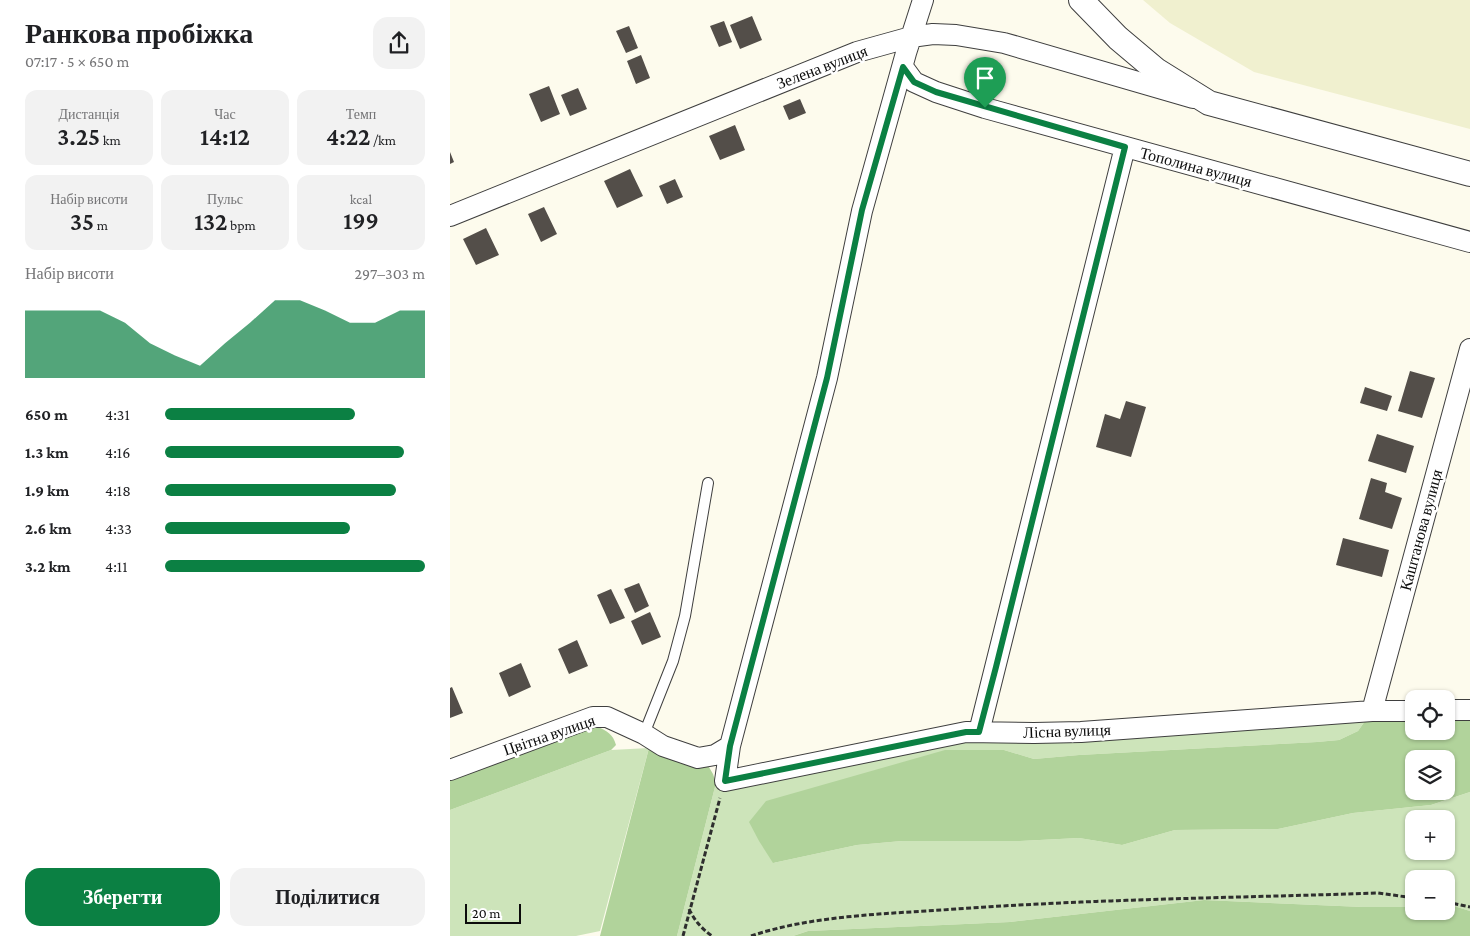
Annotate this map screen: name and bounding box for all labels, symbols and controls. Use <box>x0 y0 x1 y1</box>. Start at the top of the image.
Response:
button: share <box>373 17 425 69</box>
text: Ранкова пробіжка <box>25 18 253 49</box>
street label: Зелена вулиця <box>774 42 871 93</box>
text: 07:17 · 5 × 650 m <box>25 53 129 70</box>
pin <box>964 57 1006 108</box>
icon: arrive <box>971 64 999 92</box>
text: Дистанція <box>58 106 120 122</box>
text: Час <box>214 106 236 122</box>
text: Темп <box>346 106 376 122</box>
text: 3.25 <box>57 123 100 150</box>
text: 14:12 <box>200 123 250 150</box>
text: 4:22 <box>326 123 370 150</box>
text: km <box>100 132 121 148</box>
text: /km <box>370 132 396 148</box>
street label: Тополина вулиця <box>1138 144 1254 191</box>
text: Набір висоти <box>50 191 128 207</box>
text: Пульс <box>207 191 243 207</box>
text: kcal <box>350 191 372 207</box>
text: 199 <box>343 207 379 234</box>
text: 35 <box>70 208 94 235</box>
text: 132 <box>194 208 227 235</box>
text: m <box>94 217 108 233</box>
text: bpm <box>227 217 256 233</box>
text: Набір висоти <box>25 265 114 282</box>
text: 297–303 m <box>354 265 425 282</box>
text: 650 m <box>25 406 68 423</box>
text: 4:31 <box>105 406 130 423</box>
text: 1.3 km <box>25 444 69 461</box>
text: 4:16 <box>105 444 130 461</box>
street label: Каштанова вулиця <box>1397 467 1447 593</box>
text: 1.9 km <box>25 482 69 499</box>
text: 4:18 <box>105 482 131 499</box>
text: 2.6 km <box>25 520 72 537</box>
text: 4:33 <box>105 520 132 537</box>
text: 3.2 km <box>25 558 71 575</box>
text: 4:11 <box>105 558 127 575</box>
map controls <box>1405 690 1455 920</box>
button: locate <box>1405 690 1455 740</box>
street label: Цвітна вулиця <box>501 711 598 760</box>
street label: Лісна вулиця <box>1023 721 1112 742</box>
button: layers <box>1405 750 1455 800</box>
button: + <box>1405 810 1455 860</box>
button: Зберегти <box>25 868 220 926</box>
button: Поділитися <box>230 868 425 926</box>
button: − <box>1405 870 1455 920</box>
scale bar <box>465 901 521 924</box>
text: 20 m <box>472 905 500 921</box>

